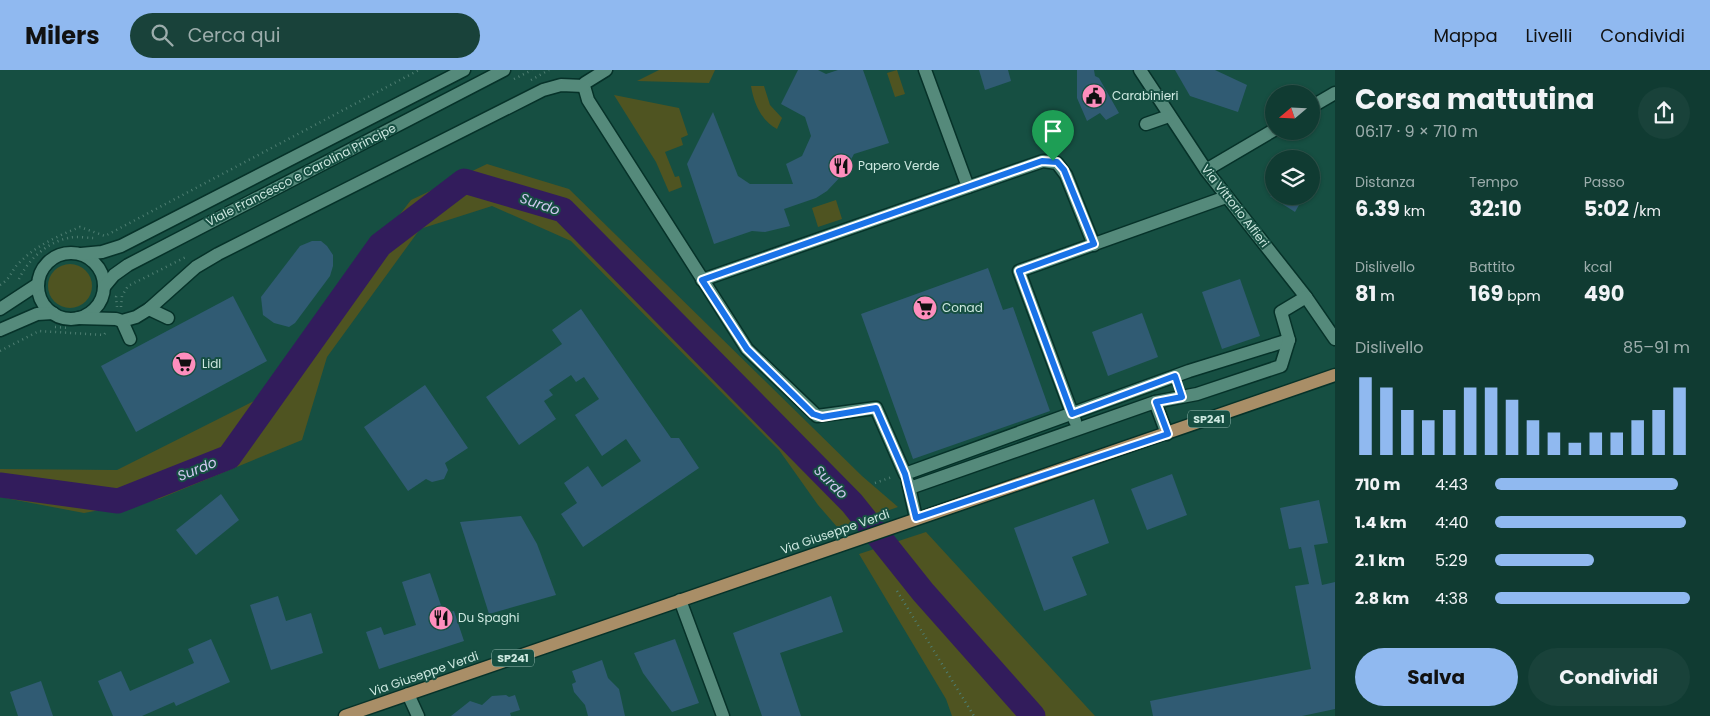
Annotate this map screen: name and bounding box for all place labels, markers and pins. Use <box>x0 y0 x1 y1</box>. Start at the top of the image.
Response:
public building icon: Carabinieri <box>1081 83 1107 109</box>
place label: Carabinieri <box>1112 87 1179 104</box>
pin <box>1032 110 1074 161</box>
restaurant icon: Papero Verde <box>828 153 854 179</box>
place label: Papero Verde <box>858 157 940 174</box>
supermarket icon: Conad <box>912 295 938 321</box>
place label: Conad <box>942 299 983 316</box>
supermarket icon: Lidl <box>171 351 197 377</box>
place label: Lidl <box>202 355 221 372</box>
restaurant icon: Du Spaghi <box>428 605 454 631</box>
place label: Du Spaghi <box>458 609 519 626</box>

